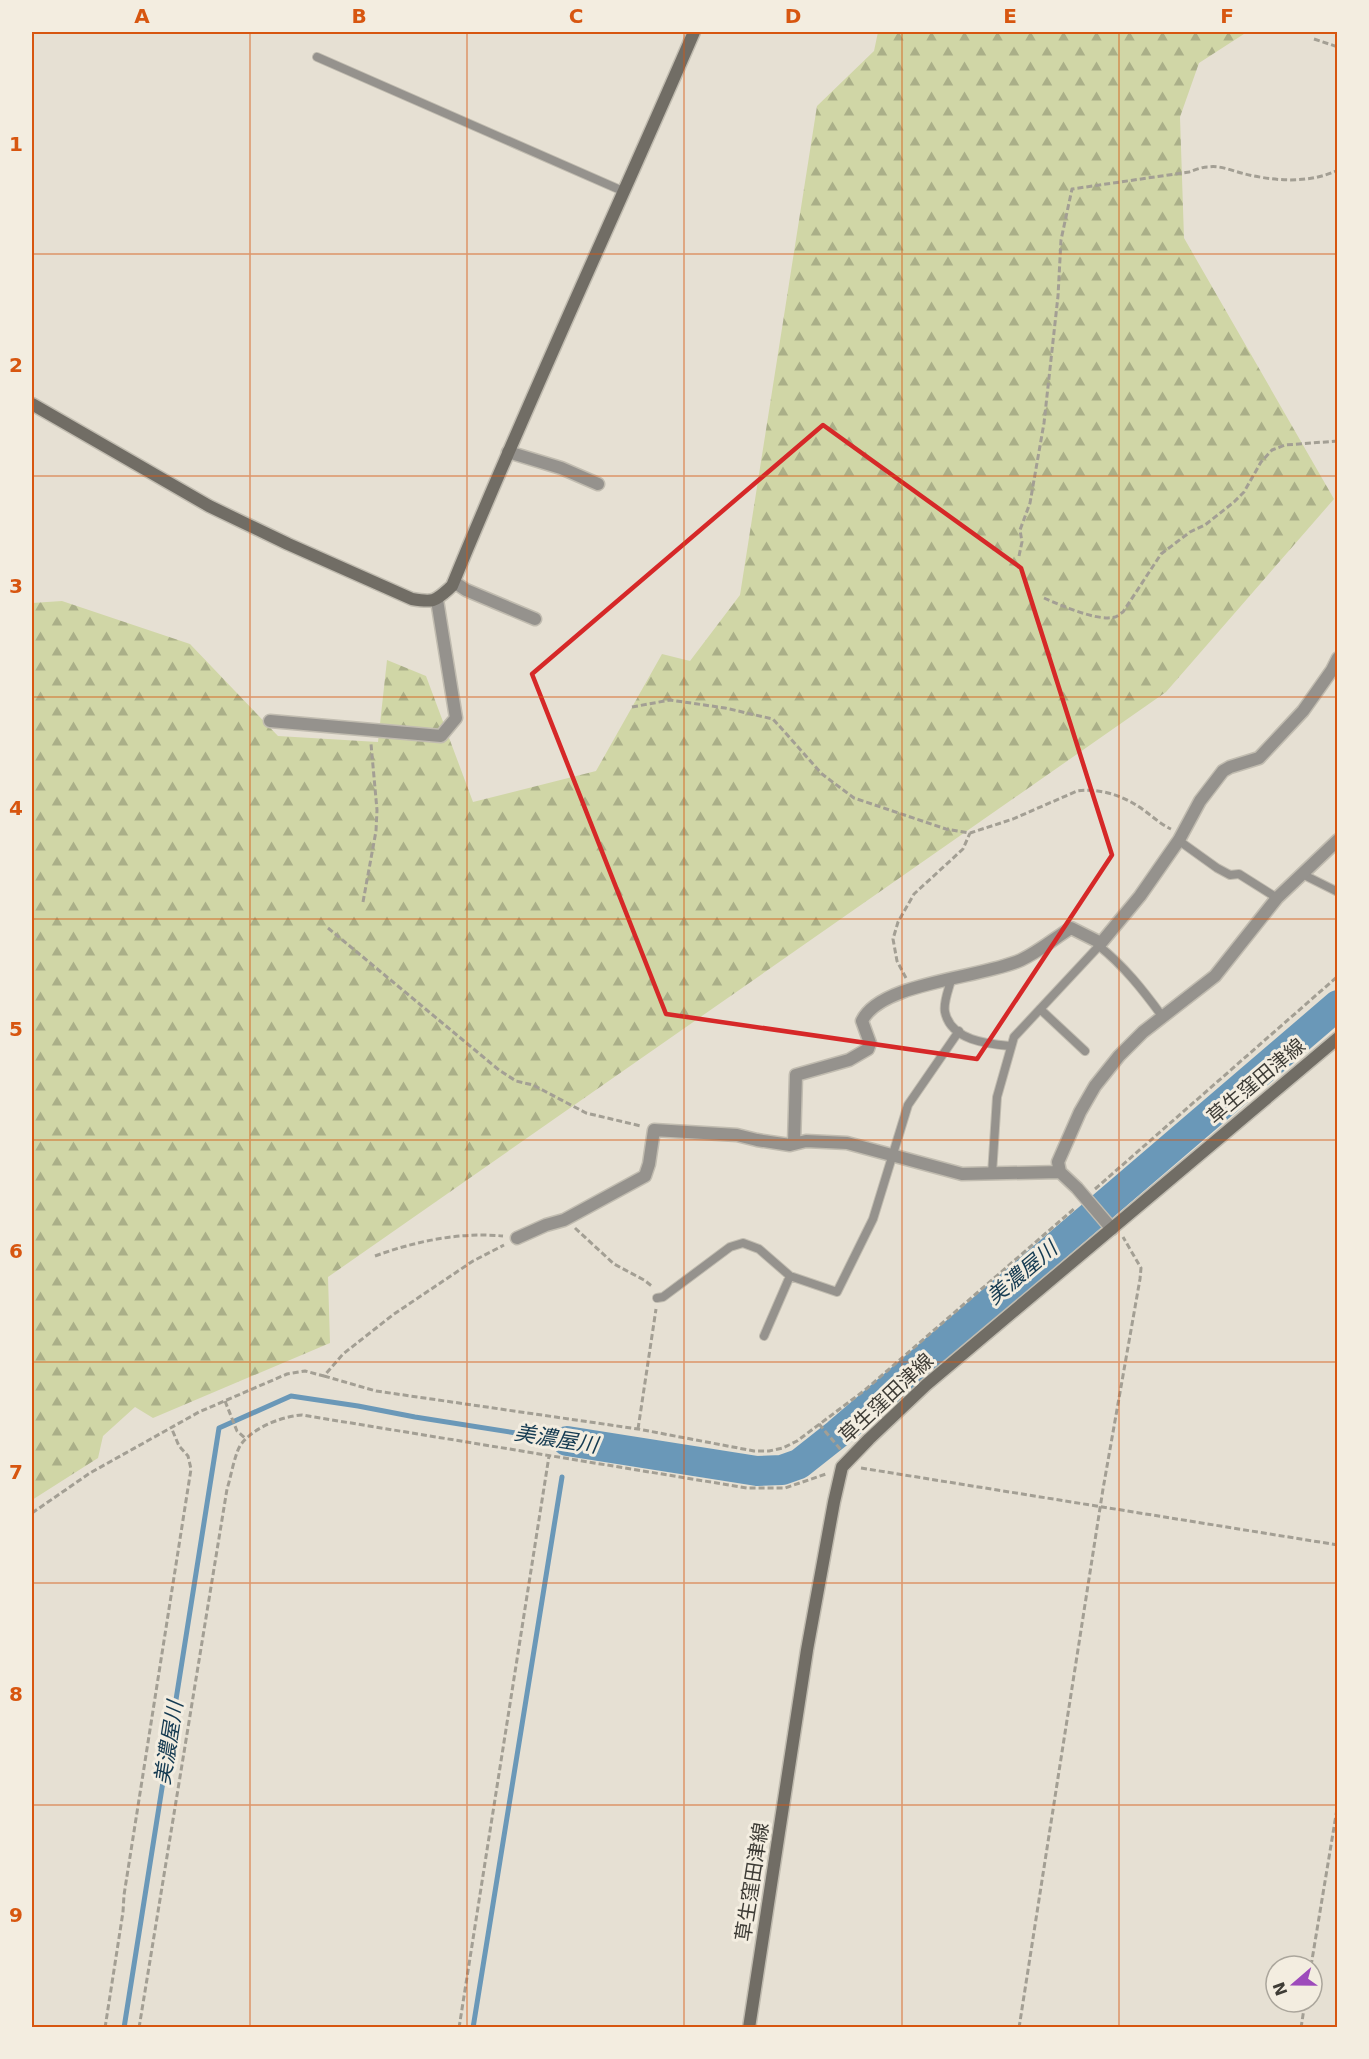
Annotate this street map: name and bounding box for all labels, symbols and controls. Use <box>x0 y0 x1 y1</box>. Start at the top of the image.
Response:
text: A <box>134 4 150 28</box>
text: B <box>351 4 367 28</box>
text: C <box>569 4 583 28</box>
text: D <box>785 4 801 28</box>
text: E <box>1003 4 1017 28</box>
text: F <box>1220 4 1234 28</box>
text: 1 <box>9 132 23 156</box>
text: 2 <box>9 353 23 377</box>
text: 3 <box>9 574 23 598</box>
text: 4 <box>9 796 23 820</box>
text: 5 <box>9 1017 23 1041</box>
street label: 草生窪田津線 <box>1202 1033 1310 1129</box>
water label: 美濃屋川 <box>982 1236 1063 1309</box>
text: 6 <box>9 1239 23 1263</box>
street label: 草生窪田津線 <box>834 1348 938 1448</box>
water label: 美濃屋川 <box>513 1421 601 1458</box>
text: 7 <box>9 1460 23 1484</box>
text: 8 <box>9 1682 23 1706</box>
water label: 美濃屋川 <box>151 1698 188 1786</box>
street label: 草生窪田津線 <box>731 1821 773 1943</box>
text: 9 <box>9 1903 23 1927</box>
north arrow <box>1264 1954 1324 2014</box>
text: N <box>1269 1979 1292 1999</box>

